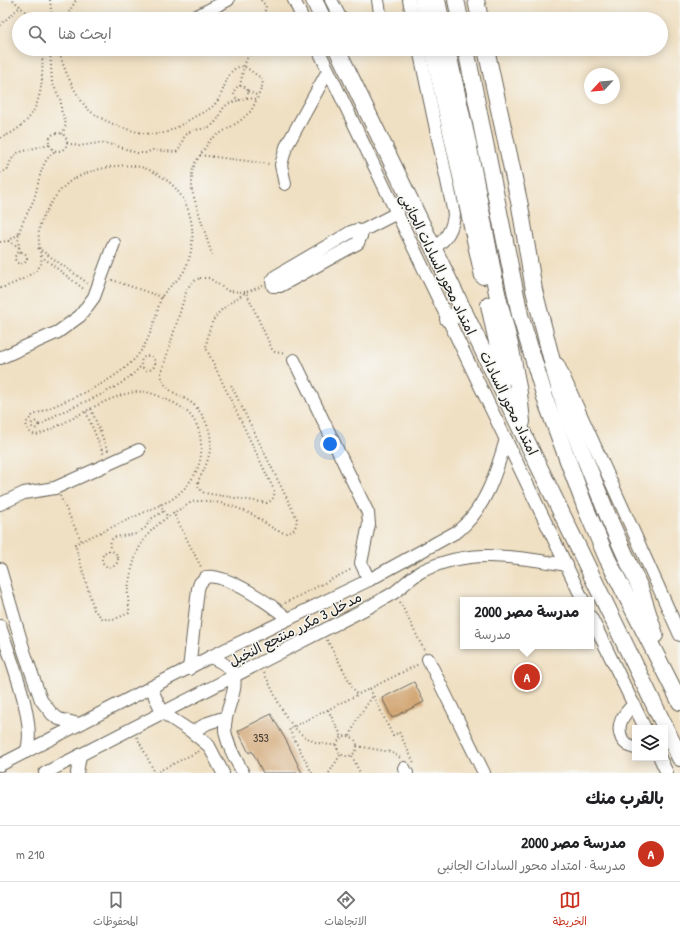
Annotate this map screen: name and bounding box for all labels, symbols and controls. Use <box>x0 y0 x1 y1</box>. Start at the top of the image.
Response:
search box <box>12 12 668 56</box>
icon: search <box>26 23 48 45</box>
text: ابحث هنا <box>58 23 112 44</box>
north arrow <box>584 68 620 104</box>
street label: امتداد محور السادات الجانبى <box>395 190 481 338</box>
street label: امتداد محور السادات <box>476 347 543 458</box>
your location <box>320 434 340 454</box>
street label: مدخل 3 مكرر منتجع النخيل <box>225 587 365 672</box>
popup <box>460 597 594 649</box>
text: مدرسة مصر 2000 <box>475 601 579 622</box>
text: مدرسة <box>475 625 511 643</box>
pin: A <box>514 662 540 692</box>
map controls <box>632 725 668 761</box>
button: layers <box>632 725 668 761</box>
house number: 353 <box>253 729 269 746</box>
text: بالقرب منك <box>586 786 664 809</box>
text: مدرسة مصر 2000 <box>521 832 626 853</box>
text: 210 m <box>16 845 44 863</box>
text: A <box>648 845 654 863</box>
text: مدرسة · امتداد محور السادات الجانبى <box>437 856 626 874</box>
tab: المحفوظات <box>93 889 138 931</box>
tab: الاتجاهات <box>324 889 367 931</box>
tab: الخريطة <box>553 889 587 931</box>

